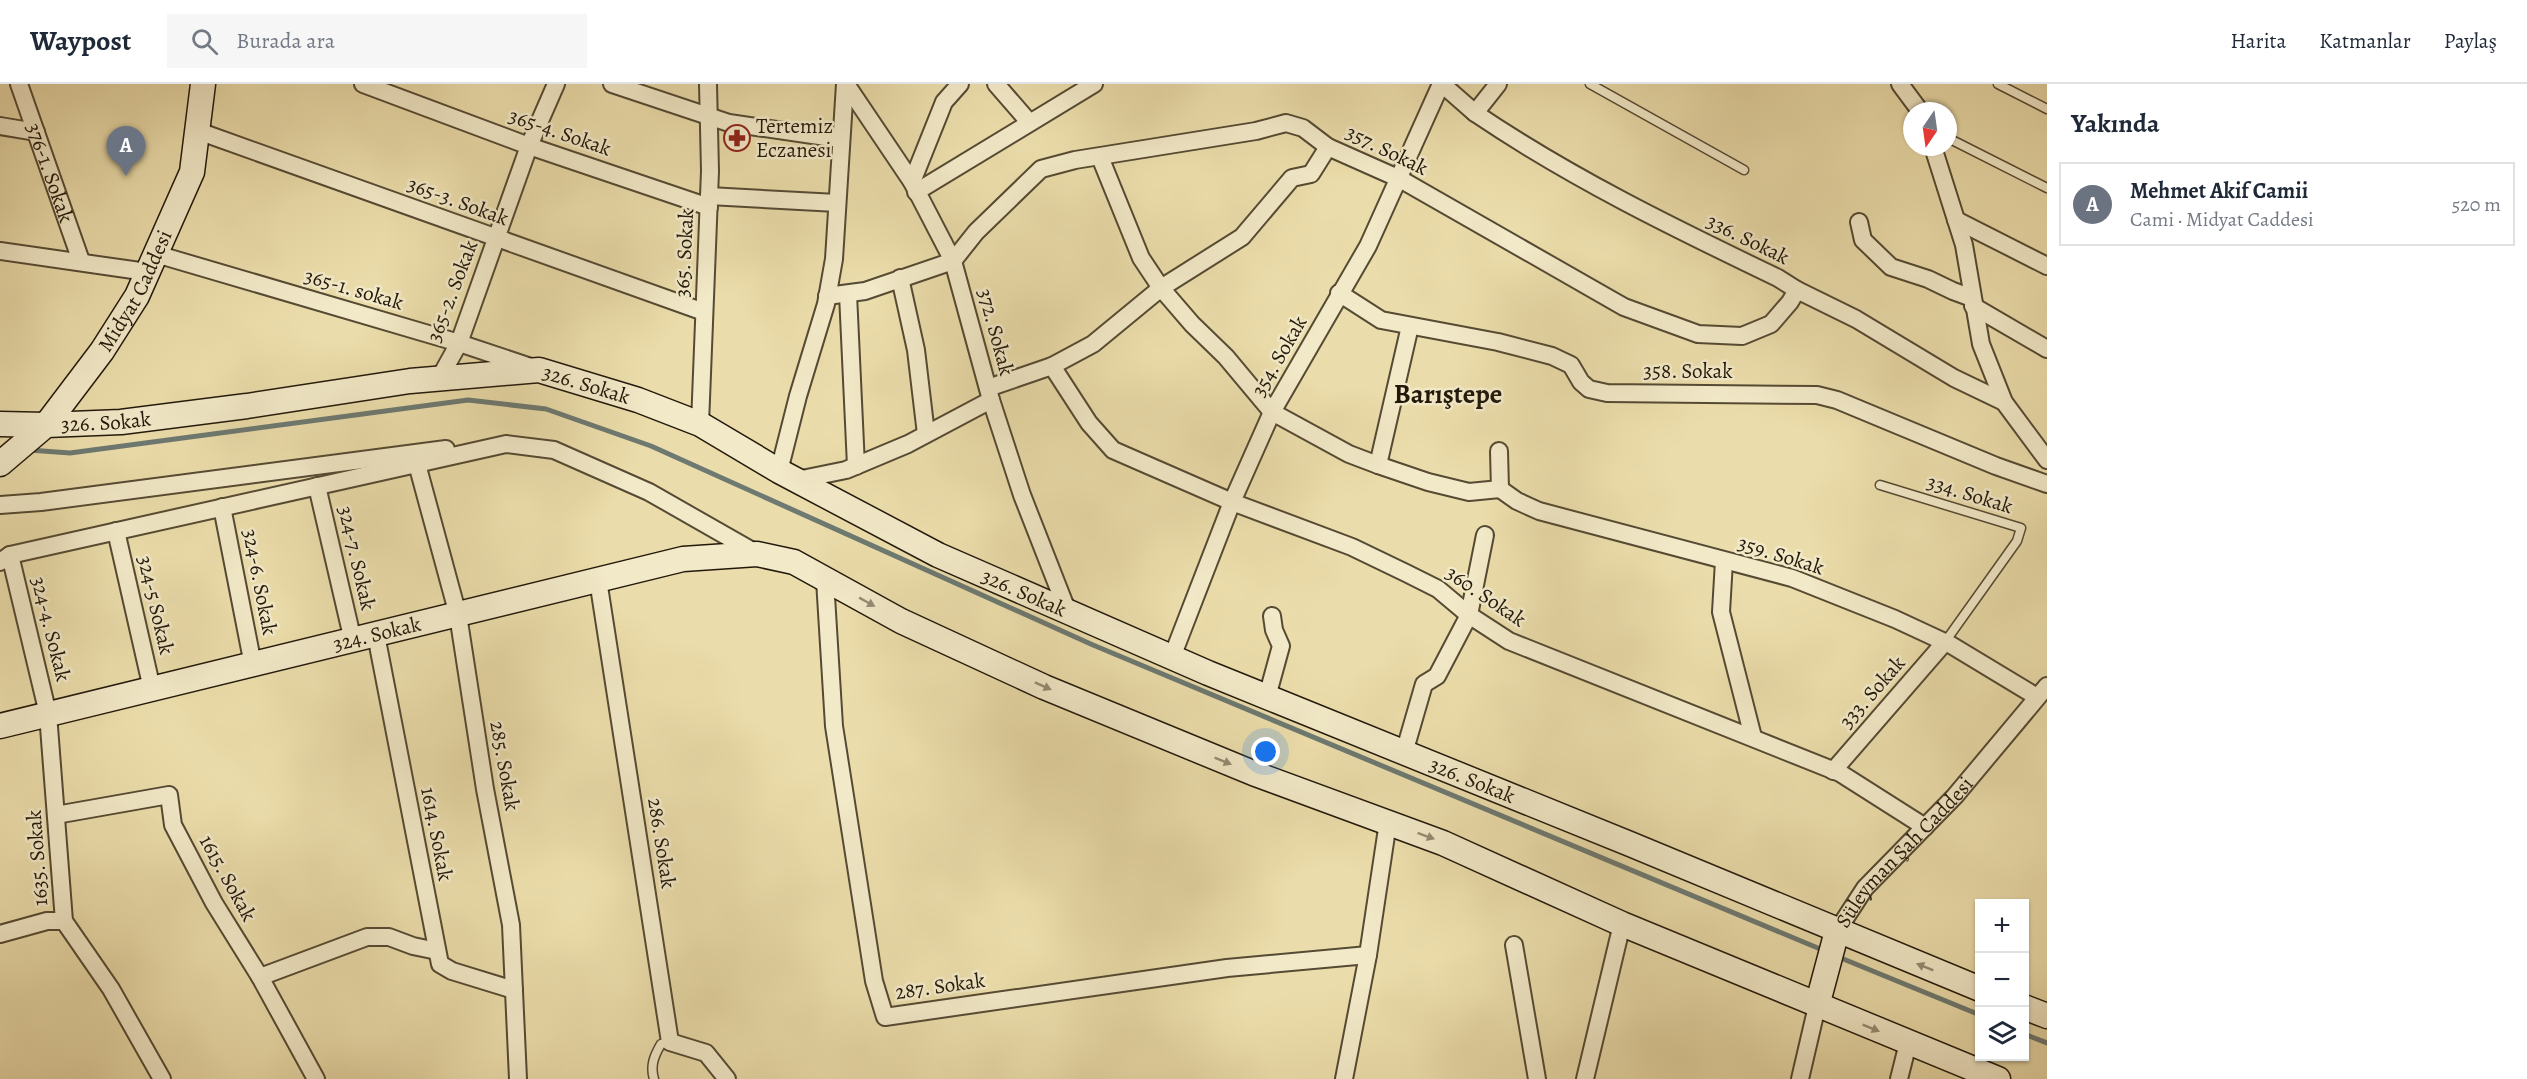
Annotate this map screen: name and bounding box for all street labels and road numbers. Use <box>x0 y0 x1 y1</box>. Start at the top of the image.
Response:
street label: 365-4. Sokak <box>505 101 615 163</box>
street label: 357. Sokak <box>1341 118 1433 182</box>
street label: 376-1. Sokak <box>20 119 81 227</box>
street label: 365-3. Sokak <box>404 170 513 232</box>
street label: 365. Sokak <box>668 207 700 298</box>
street label: 336. Sokak <box>1702 207 1795 271</box>
street label: Midyat Caddesi <box>91 226 179 357</box>
street label: 365-2. Sokak <box>420 236 484 346</box>
street label: 365-1. sokak <box>301 261 407 317</box>
street label: 372. Sokak <box>971 285 1021 379</box>
street label: 354. Sokak <box>1245 310 1314 401</box>
street label: 358. Sokak <box>1643 357 1733 385</box>
street label: 326. Sokak <box>539 358 634 411</box>
street label: 326. Sokak <box>60 404 153 438</box>
street label: 334. Sokak <box>1924 468 2017 520</box>
street label: 324-7. Sokak <box>331 503 383 614</box>
street label: 324-6. Sokak <box>236 527 284 638</box>
street label: 359. Sokak <box>1734 529 1828 582</box>
street label: 324-5 Sokak <box>131 553 181 658</box>
street label: 360. Sokak <box>1440 559 1532 633</box>
street label: 326. Sokak <box>977 562 1071 624</box>
street label: 324-4. Sokak <box>24 574 78 685</box>
street label: 324. Sokak <box>330 609 424 658</box>
street label: 333. Sokak <box>1833 649 1912 734</box>
street label: 285. Sokak <box>483 719 527 814</box>
street label: 326. Sokak <box>1425 750 1520 810</box>
street label: Süleyman Şah Caddesi <box>1829 771 1979 933</box>
street label: 1614. Sokak <box>414 785 460 884</box>
street label: 286. Sokak <box>641 796 683 891</box>
street label: 1635. Sokak <box>20 808 54 907</box>
street label: 1615. Sokak <box>193 830 263 927</box>
street label: 287. Sokak <box>893 966 987 1006</box>

